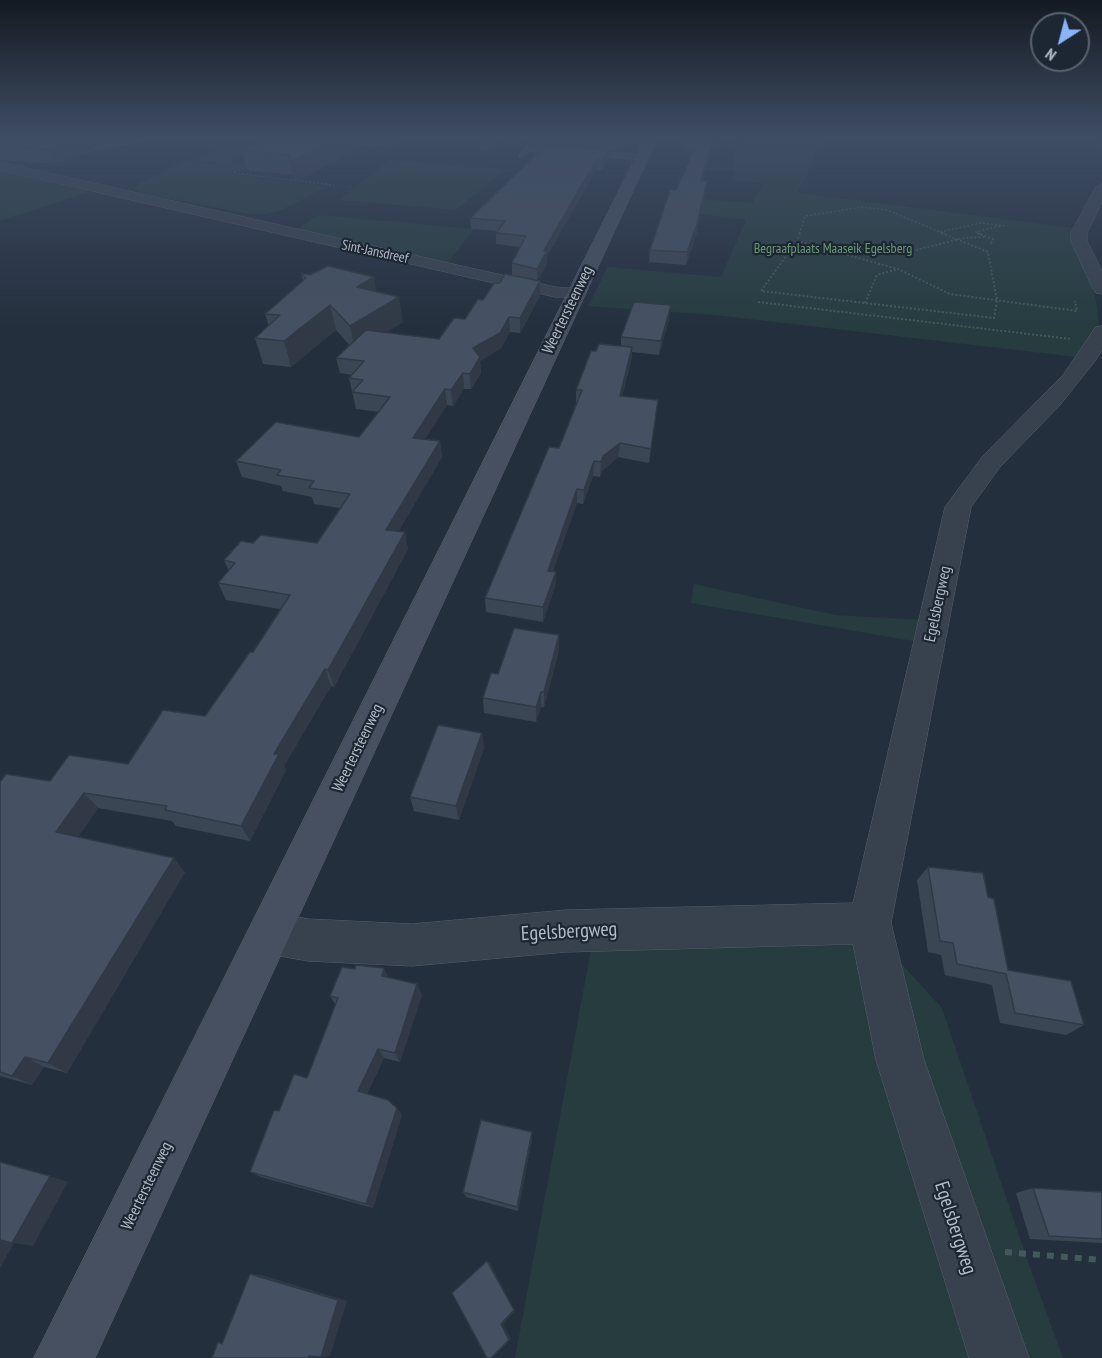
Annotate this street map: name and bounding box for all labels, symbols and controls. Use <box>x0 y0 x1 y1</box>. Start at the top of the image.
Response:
north arrow <box>1030 12 1090 72</box>
text: N <box>1041 44 1060 66</box>
street label: Sint-Jansdreef <box>340 237 410 267</box>
park label: Begraafplaats Maaseik Egelsberg <box>754 241 912 257</box>
street label: Weertersteenweg <box>538 263 598 357</box>
street label: Egelsbergweg <box>921 564 955 644</box>
street label: Weertersteenweg <box>328 701 388 795</box>
street label: Egelsbergweg <box>520 917 618 947</box>
street label: Weertersteenweg <box>117 1139 177 1233</box>
street label: Egelsbergweg <box>929 1178 981 1278</box>

